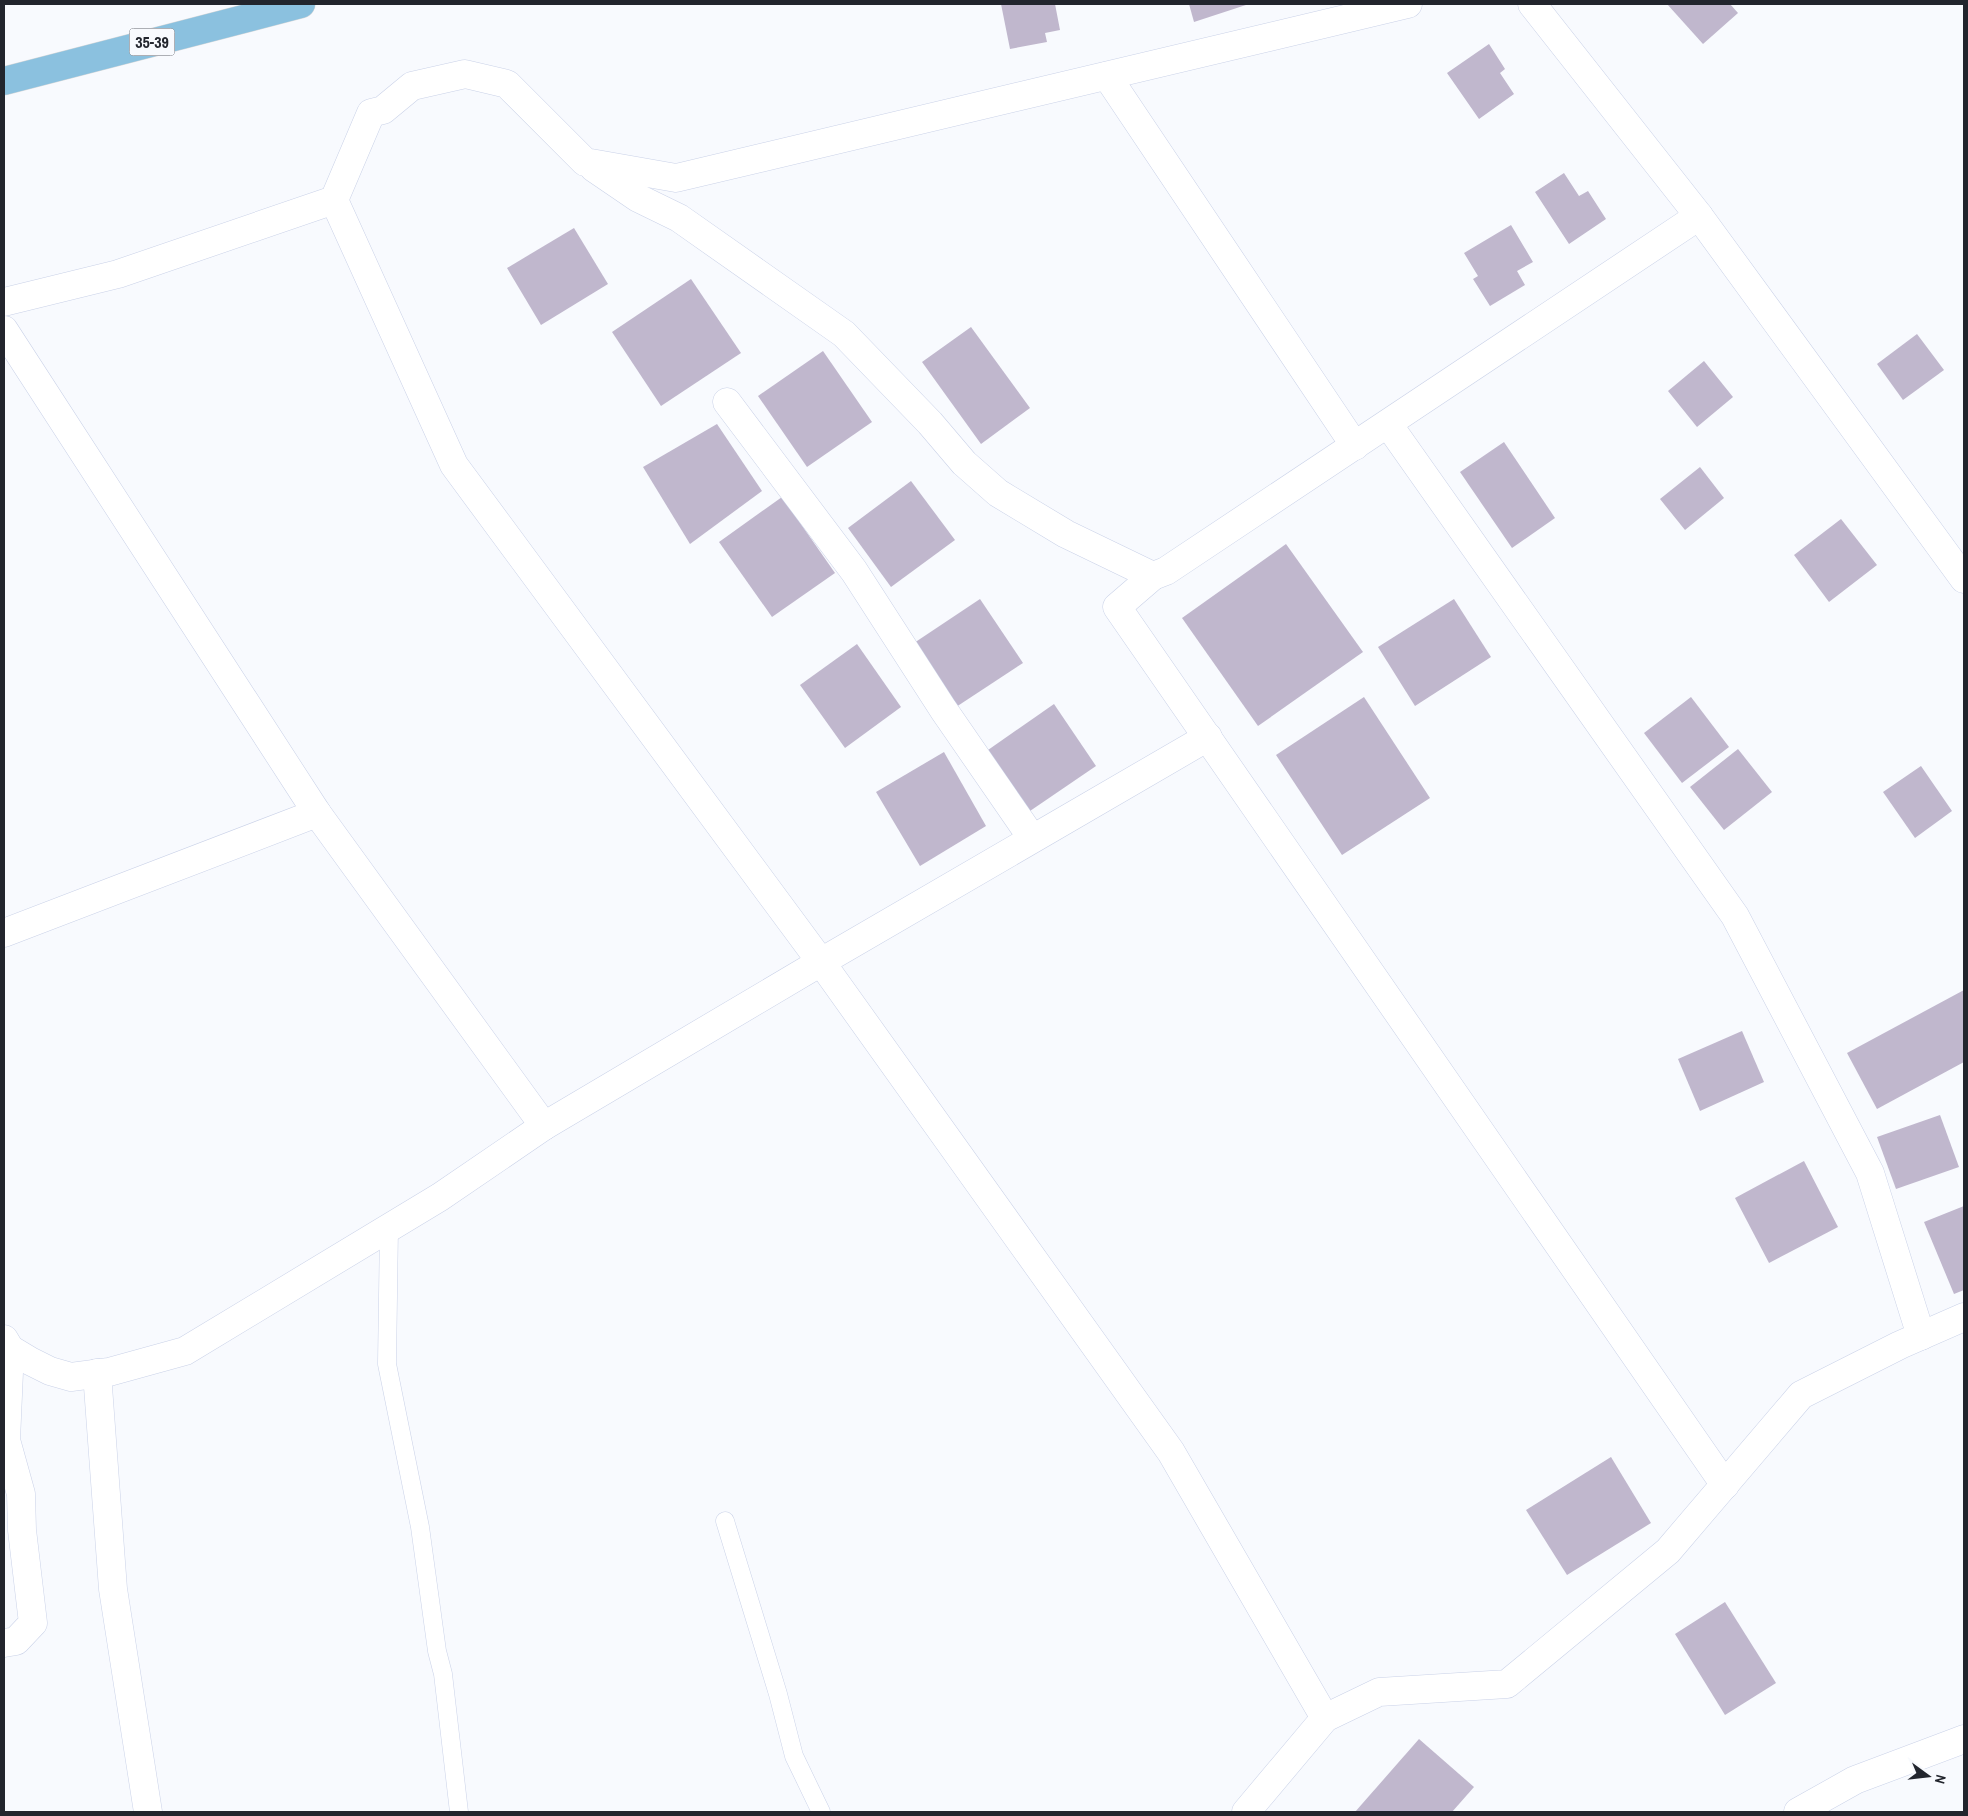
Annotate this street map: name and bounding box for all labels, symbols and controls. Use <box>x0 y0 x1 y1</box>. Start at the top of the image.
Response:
road number: 35-39 <box>130 28 174 56</box>
north arrow <box>1903 1751 1953 1801</box>
text: N <box>1931 1773 1950 1786</box>

